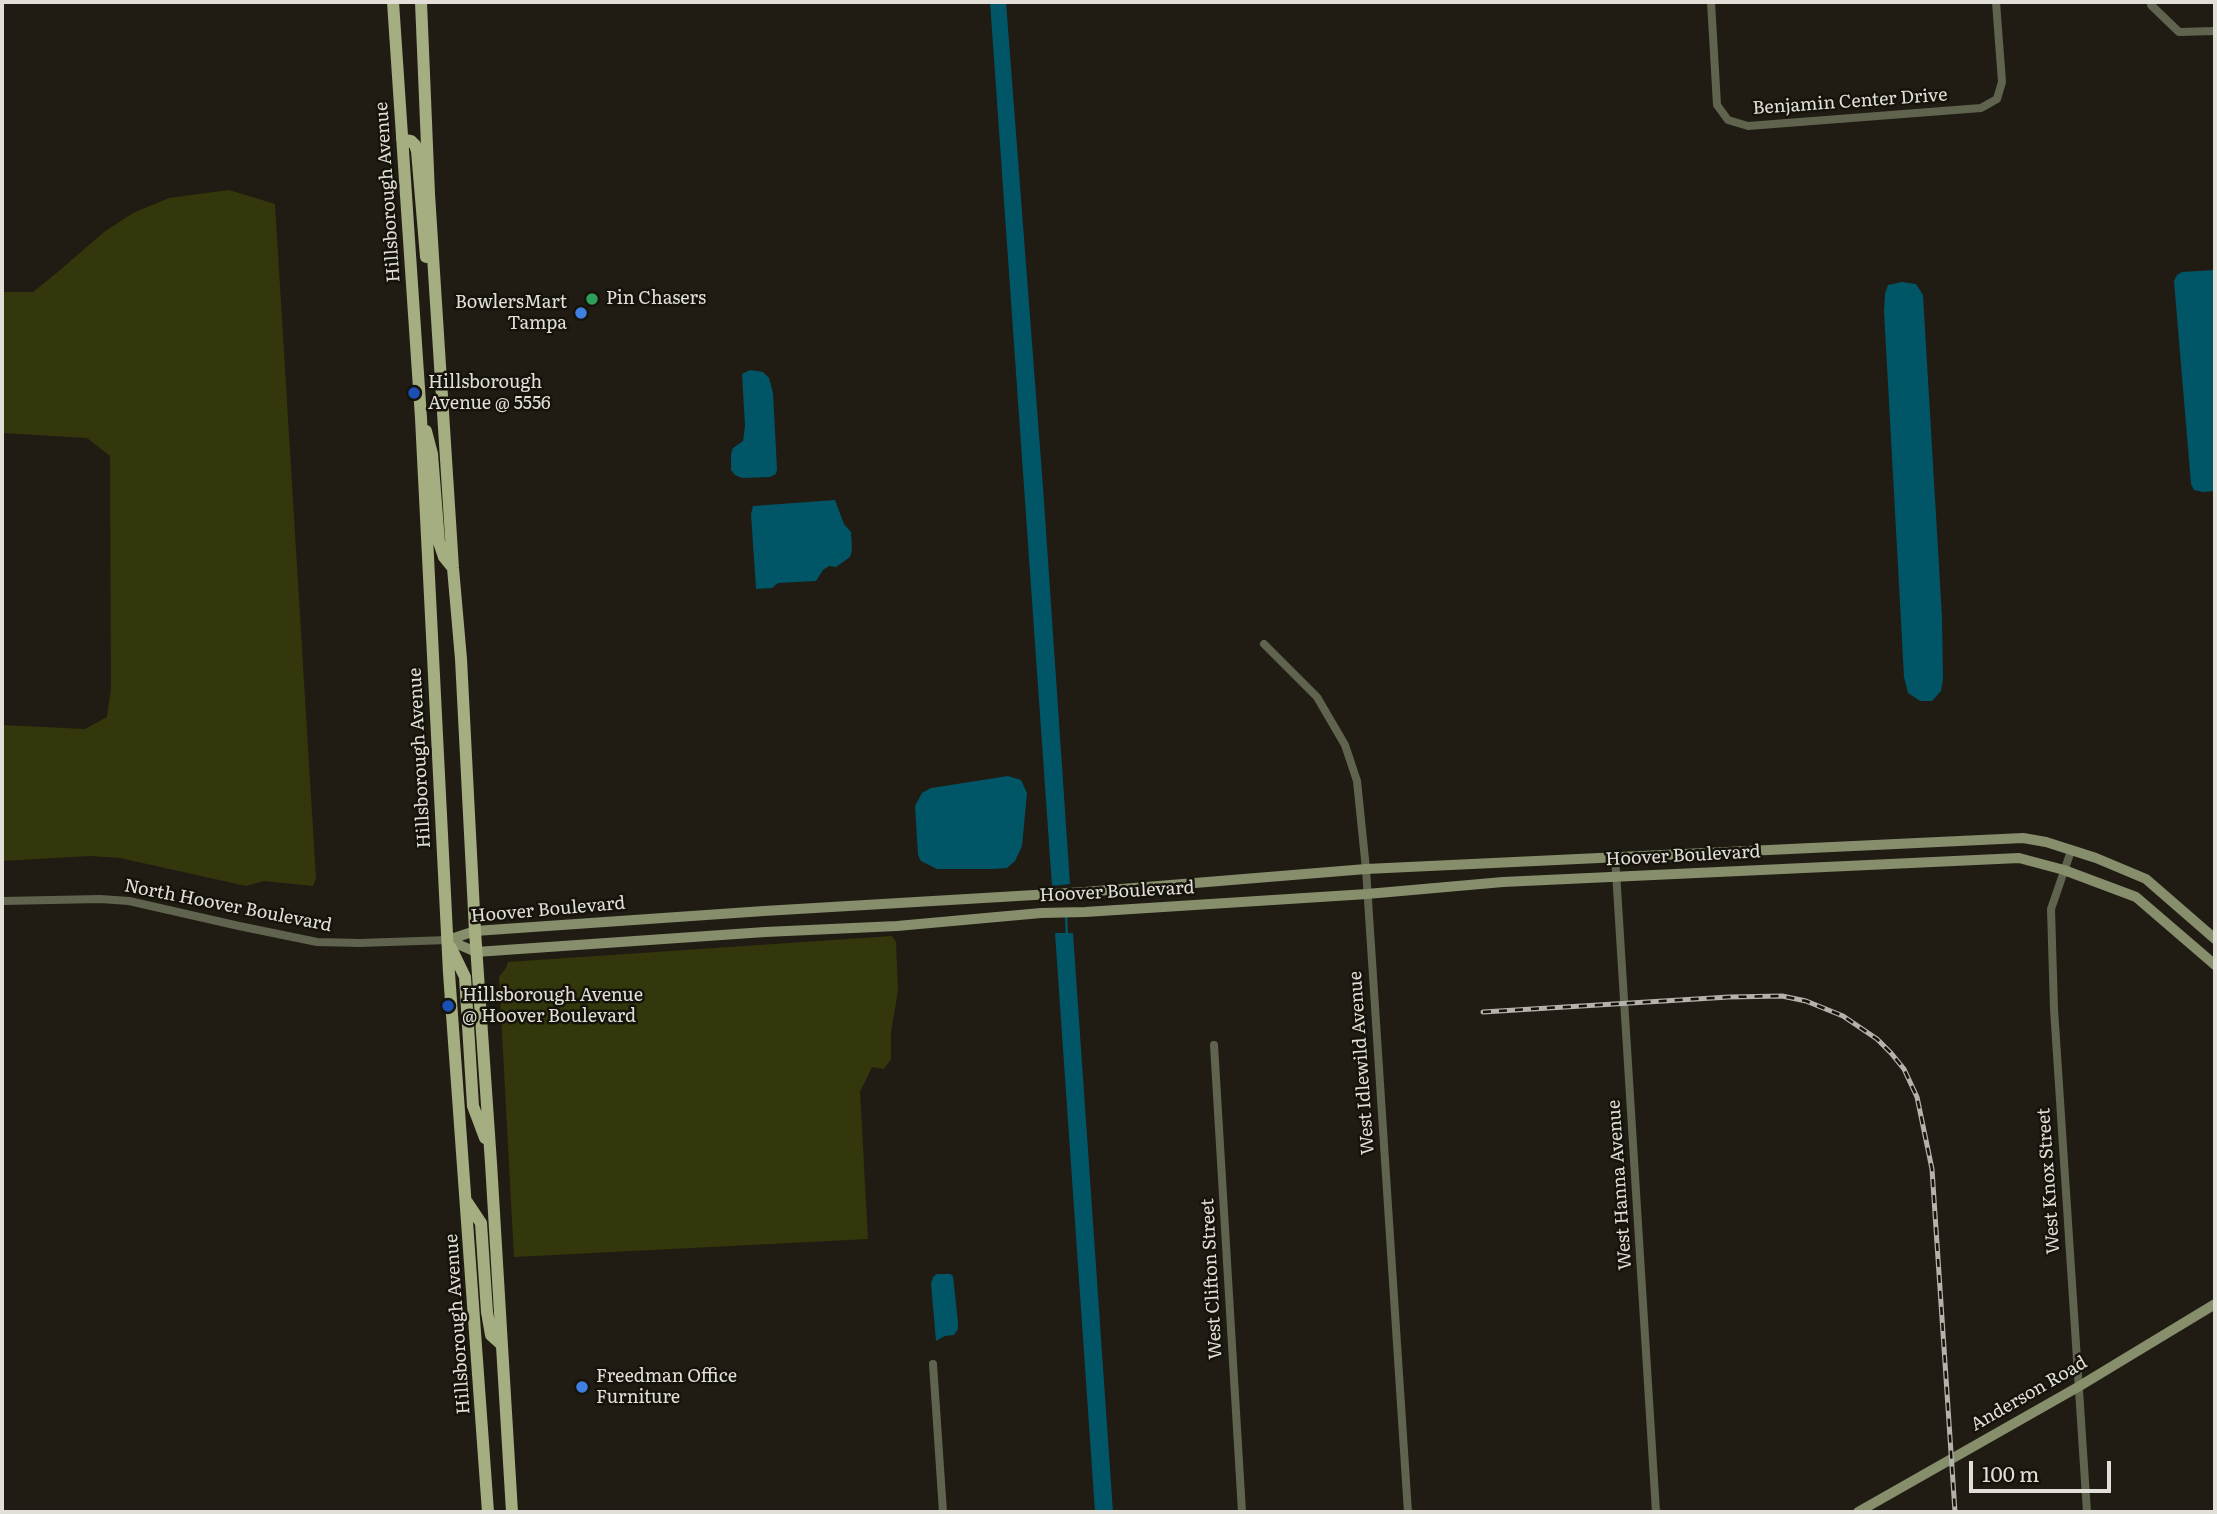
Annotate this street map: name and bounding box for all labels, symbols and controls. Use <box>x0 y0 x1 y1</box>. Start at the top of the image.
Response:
street label: Benjamin Center Drive <box>1752 84 1948 120</box>
street label: Hillsborough Avenue <box>371 101 405 283</box>
place label: Pin Chasers <box>606 288 706 310</box>
marker: Pin Chasers <box>584 291 600 307</box>
place label: BowlersMart Tampa <box>455 292 567 334</box>
marker: BowlersMart Tampa <box>573 305 589 321</box>
place label: Hillsborough Avenue @ 5556 <box>428 372 551 414</box>
marker: Hillsborough Avenue @ 5556 <box>406 385 422 401</box>
street label: Hillsborough Avenue <box>404 667 436 849</box>
street label: Hoover Boulevard <box>1605 841 1761 871</box>
street label: North Hoover Boulevard <box>122 875 334 937</box>
street label: Hoover Boulevard <box>1039 877 1195 907</box>
street label: Hoover Boulevard <box>470 892 626 928</box>
street label: West Idlewild Avenue <box>1345 970 1379 1156</box>
place label: Hillsborough Avenue @ Hoover Boulevard <box>462 985 643 1028</box>
marker: Hillsborough Avenue @ Hoover Boulevard <box>440 998 456 1014</box>
street label: West Hanna Avenue <box>1603 1099 1637 1271</box>
street label: West Knox Street <box>2033 1107 2065 1255</box>
street label: West Clifton Street <box>1197 1198 1227 1360</box>
street label: Hillsborough Avenue <box>441 1233 475 1415</box>
street label: Anderson Road <box>1967 1352 2091 1436</box>
place label: Freedman Office Furniture <box>596 1366 737 1408</box>
marker: Freedman Office Furniture <box>574 1379 590 1395</box>
scale bar <box>1972 1448 2114 1492</box>
text: 100 m <box>1982 1457 2039 1488</box>

